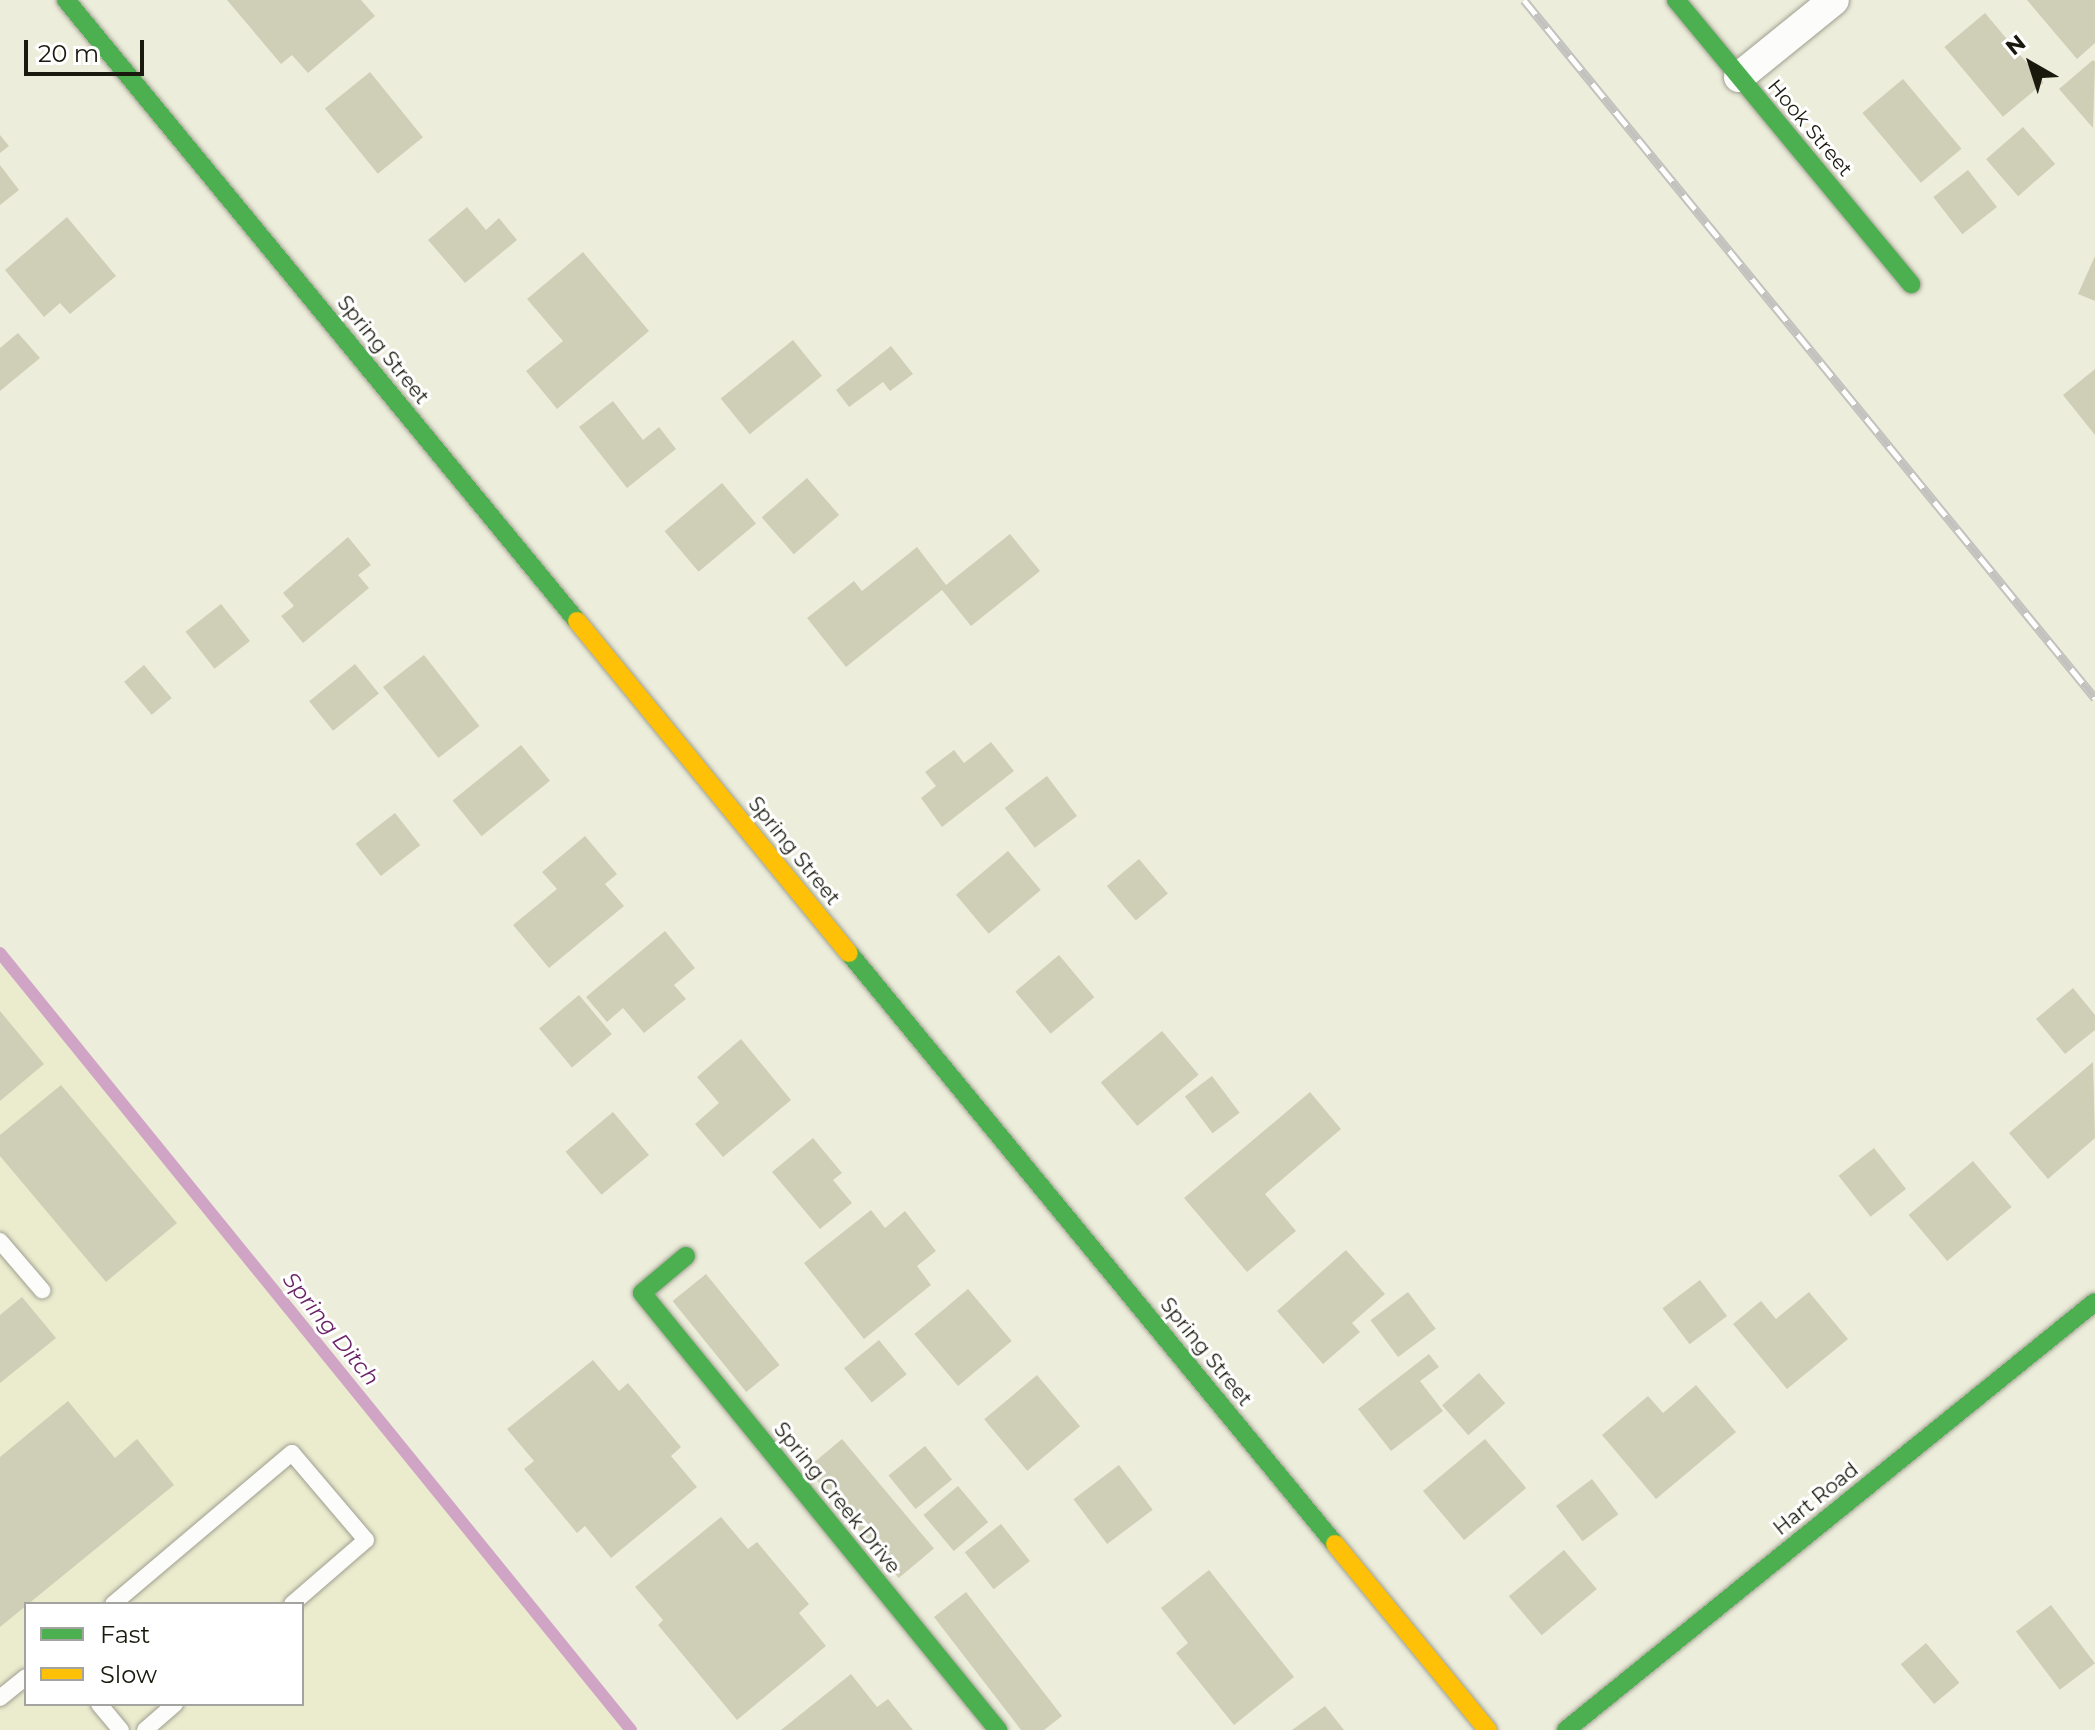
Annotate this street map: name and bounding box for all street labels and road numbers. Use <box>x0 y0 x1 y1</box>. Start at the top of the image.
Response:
street label: Hook Street <box>1763 75 1857 181</box>
street label: Spring Street <box>332 291 434 409</box>
street label: Spring Street <box>743 792 845 910</box>
street label: Spring Street <box>1155 1293 1257 1411</box>
street label: Spring Creek Drive <box>769 1418 905 1578</box>
street label: Hart Road <box>1769 1458 1863 1540</box>

